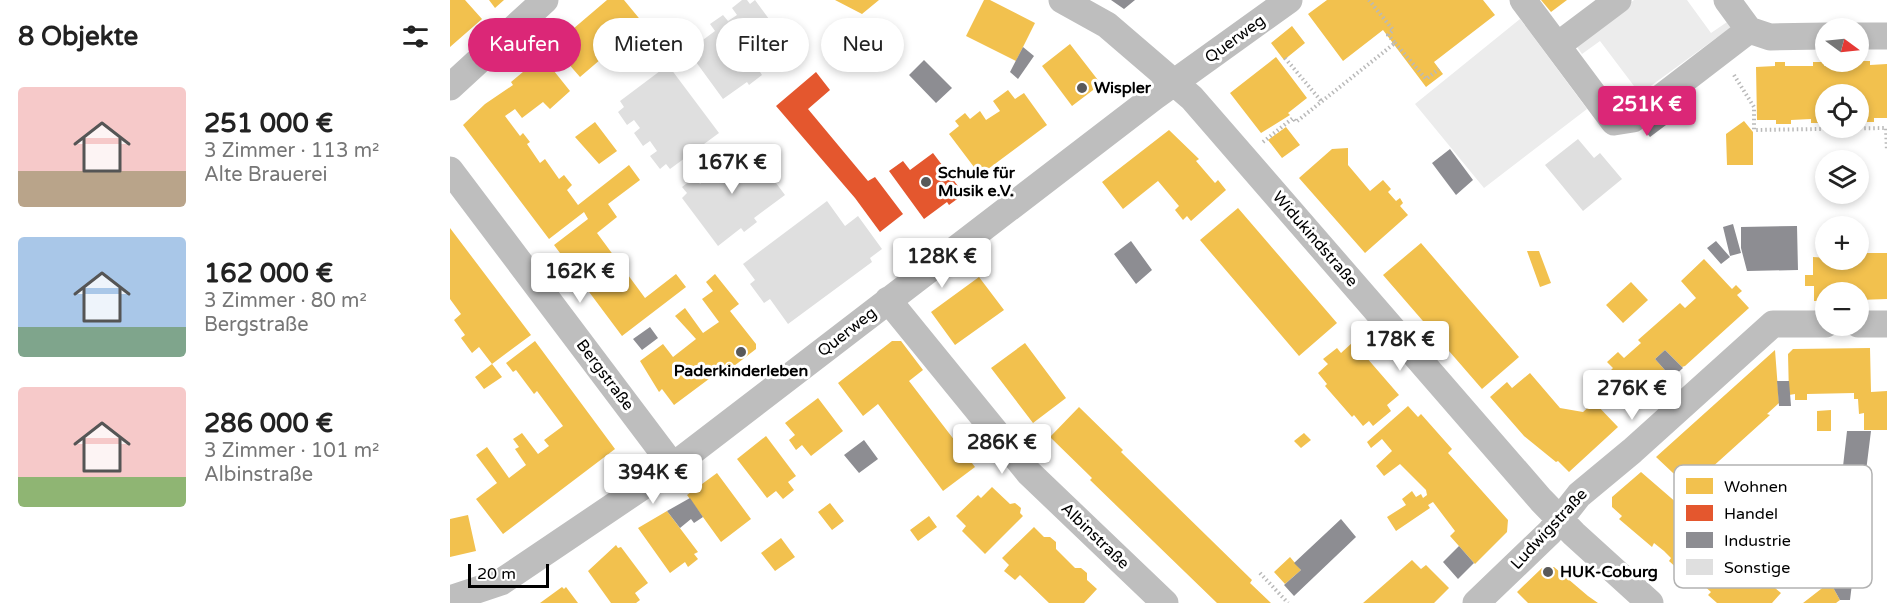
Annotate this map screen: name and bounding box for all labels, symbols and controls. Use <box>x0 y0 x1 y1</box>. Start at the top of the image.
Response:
street label: Querweg <box>1201 10 1269 68</box>
chip: Kaufen <box>468 18 581 72</box>
chip: Mieten <box>593 18 704 72</box>
chip: Filter <box>716 18 809 72</box>
chip: Neu <box>821 18 904 72</box>
north arrow <box>1815 18 1869 72</box>
map controls <box>1815 18 1869 336</box>
icon: filters <box>399 20 432 53</box>
text: 8 Objekte <box>18 21 138 52</box>
place label: Wispler <box>1094 78 1152 98</box>
marker: Wispler <box>1075 81 1089 95</box>
button: locate <box>1815 84 1869 138</box>
pin: 251K € <box>1598 86 1696 137</box>
text: 251K € <box>1612 93 1682 117</box>
text: 251 000 € <box>204 108 333 139</box>
icon: home <box>66 111 138 183</box>
text: 3 Zimmer · 113 m² <box>204 139 379 163</box>
pin: 167K € <box>683 144 781 195</box>
button: layers <box>1815 150 1869 204</box>
text: 167K € <box>697 151 767 175</box>
text: Alte Brauerei <box>204 163 328 187</box>
place label: Schule für Musik e.V. <box>938 163 1016 201</box>
marker: Schule für Musik e.V. <box>919 175 933 189</box>
street label: Widukindstraße <box>1268 187 1362 291</box>
button: + <box>1815 216 1869 270</box>
pin: 128K € <box>893 238 991 289</box>
text: 128K € <box>907 245 977 269</box>
pin: 162K € <box>531 253 629 304</box>
text: 162 000 € <box>204 258 333 289</box>
text: 162K € <box>545 260 615 284</box>
icon: home <box>66 261 138 333</box>
button: − <box>1815 282 1869 336</box>
text: 3 Zimmer · 80 m² <box>204 289 367 313</box>
street label: Querweg <box>813 303 881 361</box>
text: Bergstraße <box>204 313 309 337</box>
pin: 178K € <box>1351 321 1449 372</box>
text: 178K € <box>1365 328 1435 352</box>
street label: Bergstraße <box>572 336 638 414</box>
marker: Paderkinderleben <box>734 345 748 359</box>
place label: Paderkinderleben <box>674 361 808 381</box>
pin: 276K € <box>1583 370 1681 421</box>
text: 276K € <box>1597 377 1667 401</box>
text: 286 000 € <box>204 408 333 439</box>
icon: home <box>66 411 138 483</box>
pin: 286K € <box>953 424 1051 475</box>
text: 286K € <box>967 431 1037 455</box>
text: 3 Zimmer · 101 m² <box>204 439 379 463</box>
pin: 394K € <box>604 454 702 505</box>
text: 394K € <box>618 461 688 485</box>
text: Albinstraße <box>204 463 313 487</box>
legend <box>1674 465 1872 588</box>
text: Wohnen <box>1724 477 1787 497</box>
street label: Ludwigstraße <box>1506 484 1592 574</box>
street label: Albinstraße <box>1057 498 1133 574</box>
text: Handel <box>1724 504 1778 524</box>
text: Industrie <box>1724 531 1791 551</box>
text: Sonstige <box>1724 558 1790 578</box>
scale bar <box>468 561 549 588</box>
place label: HUK-Coburg <box>1560 562 1658 582</box>
text: 20 m <box>477 564 516 584</box>
marker: HUK-Coburg <box>1541 565 1555 579</box>

